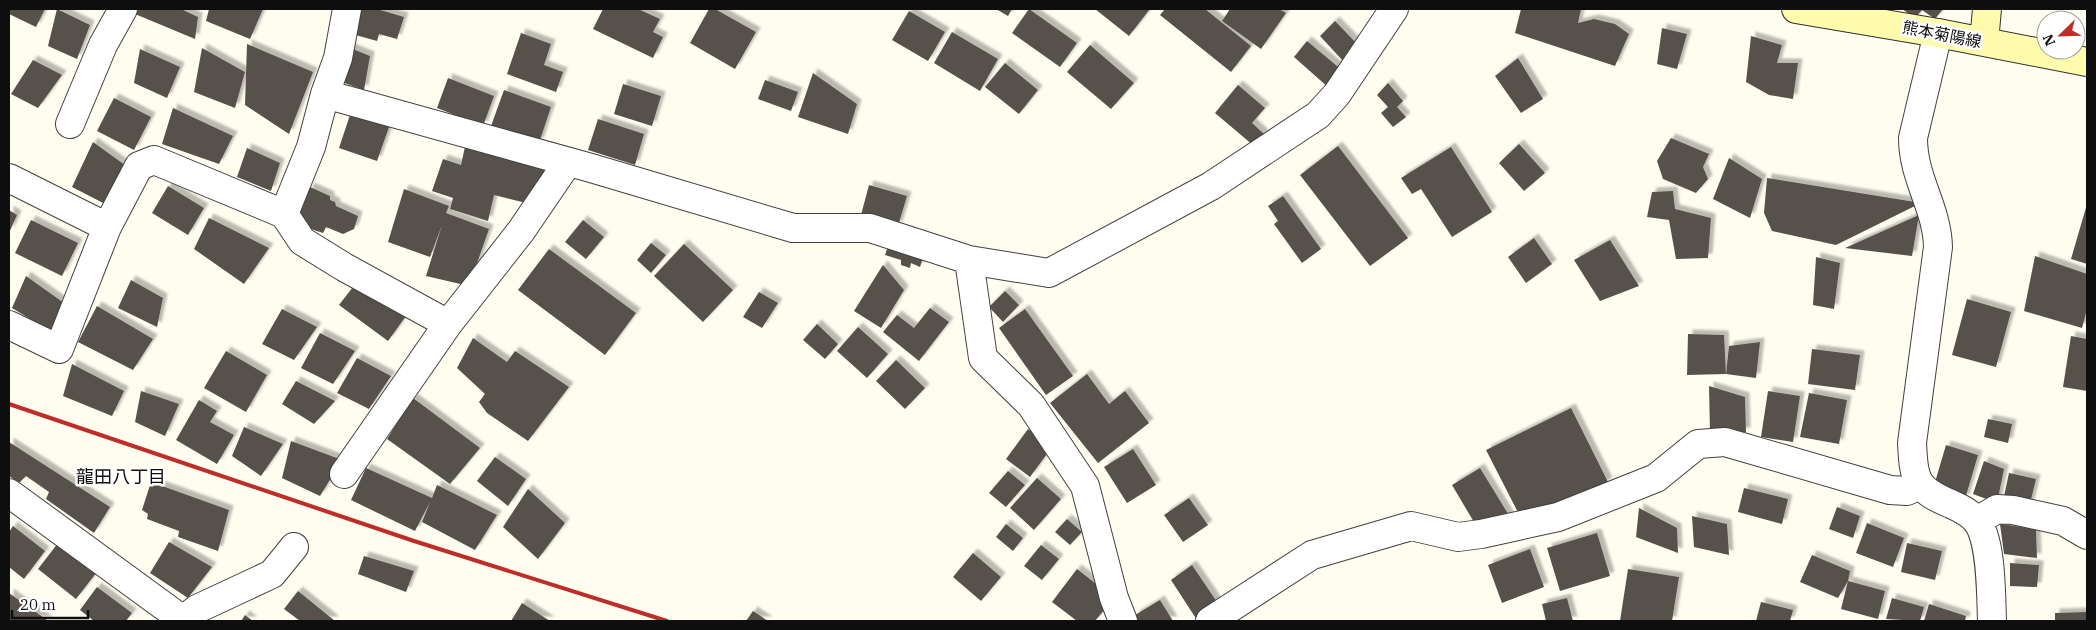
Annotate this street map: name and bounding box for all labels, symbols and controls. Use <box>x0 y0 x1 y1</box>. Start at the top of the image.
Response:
north arrow <box>2036 10 2086 60</box>
street label: 熊本菊陽線 <box>1901 17 1983 51</box>
text: N <box>2039 31 2059 49</box>
district label: 龍田八丁目 <box>76 465 166 488</box>
scale bar <box>12 588 89 620</box>
text: 20 m <box>20 595 56 614</box>

